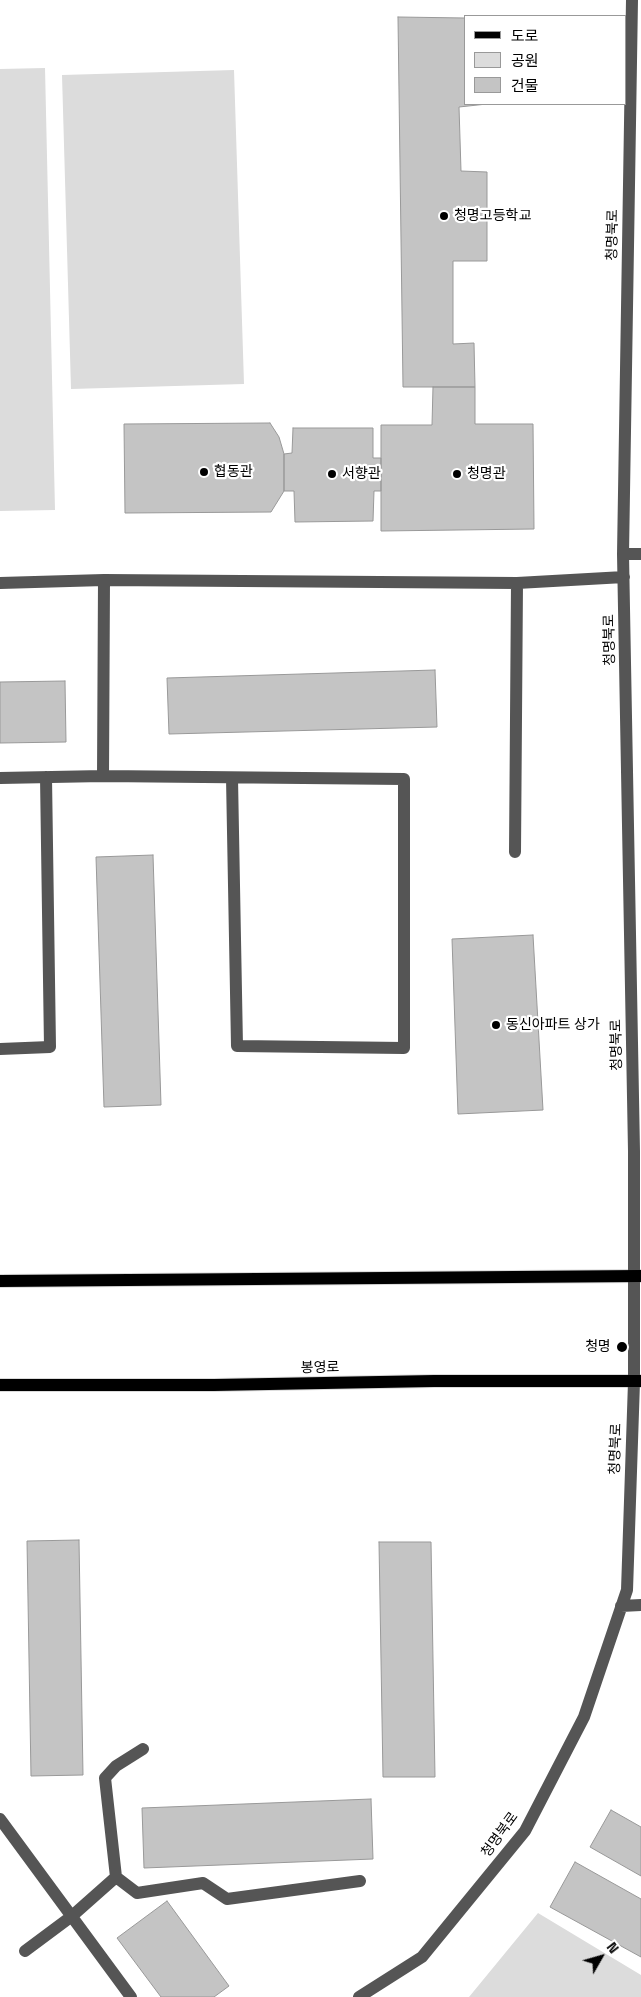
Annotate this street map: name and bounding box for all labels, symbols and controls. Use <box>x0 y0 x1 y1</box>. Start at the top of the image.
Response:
legend <box>463 15 626 105</box>
text: 도로 <box>511 26 539 45</box>
text: 공원 <box>511 51 539 70</box>
text: 건물 <box>511 76 539 95</box>
place label: 청명고등학교 <box>454 208 531 224</box>
street label: 청명북로 <box>604 209 622 261</box>
marker: 청명고등학교 <box>438 210 450 222</box>
place label: 협동관 <box>214 464 253 480</box>
marker: 협동관 <box>198 466 210 478</box>
place label: 서향관 <box>342 466 381 482</box>
place label: 청명관 <box>467 466 506 482</box>
marker: 서향관 <box>326 468 338 480</box>
marker: 청명관 <box>451 468 463 480</box>
street label: 청명북로 <box>601 614 619 666</box>
place label: 동신아파트 상가 <box>506 1017 600 1033</box>
marker: 동신아파트 상가 <box>490 1019 502 1031</box>
street label: 청명북로 <box>608 1019 626 1071</box>
place label: 청명 <box>585 1339 611 1355</box>
marker: 청명 <box>615 1340 629 1354</box>
street label: 봉영로 <box>301 1359 339 1377</box>
street label: 청명북로 <box>607 1423 625 1475</box>
street label: 청명북로 <box>478 1809 522 1861</box>
north arrow <box>576 1932 626 1982</box>
text: N <box>603 1939 623 1957</box>

